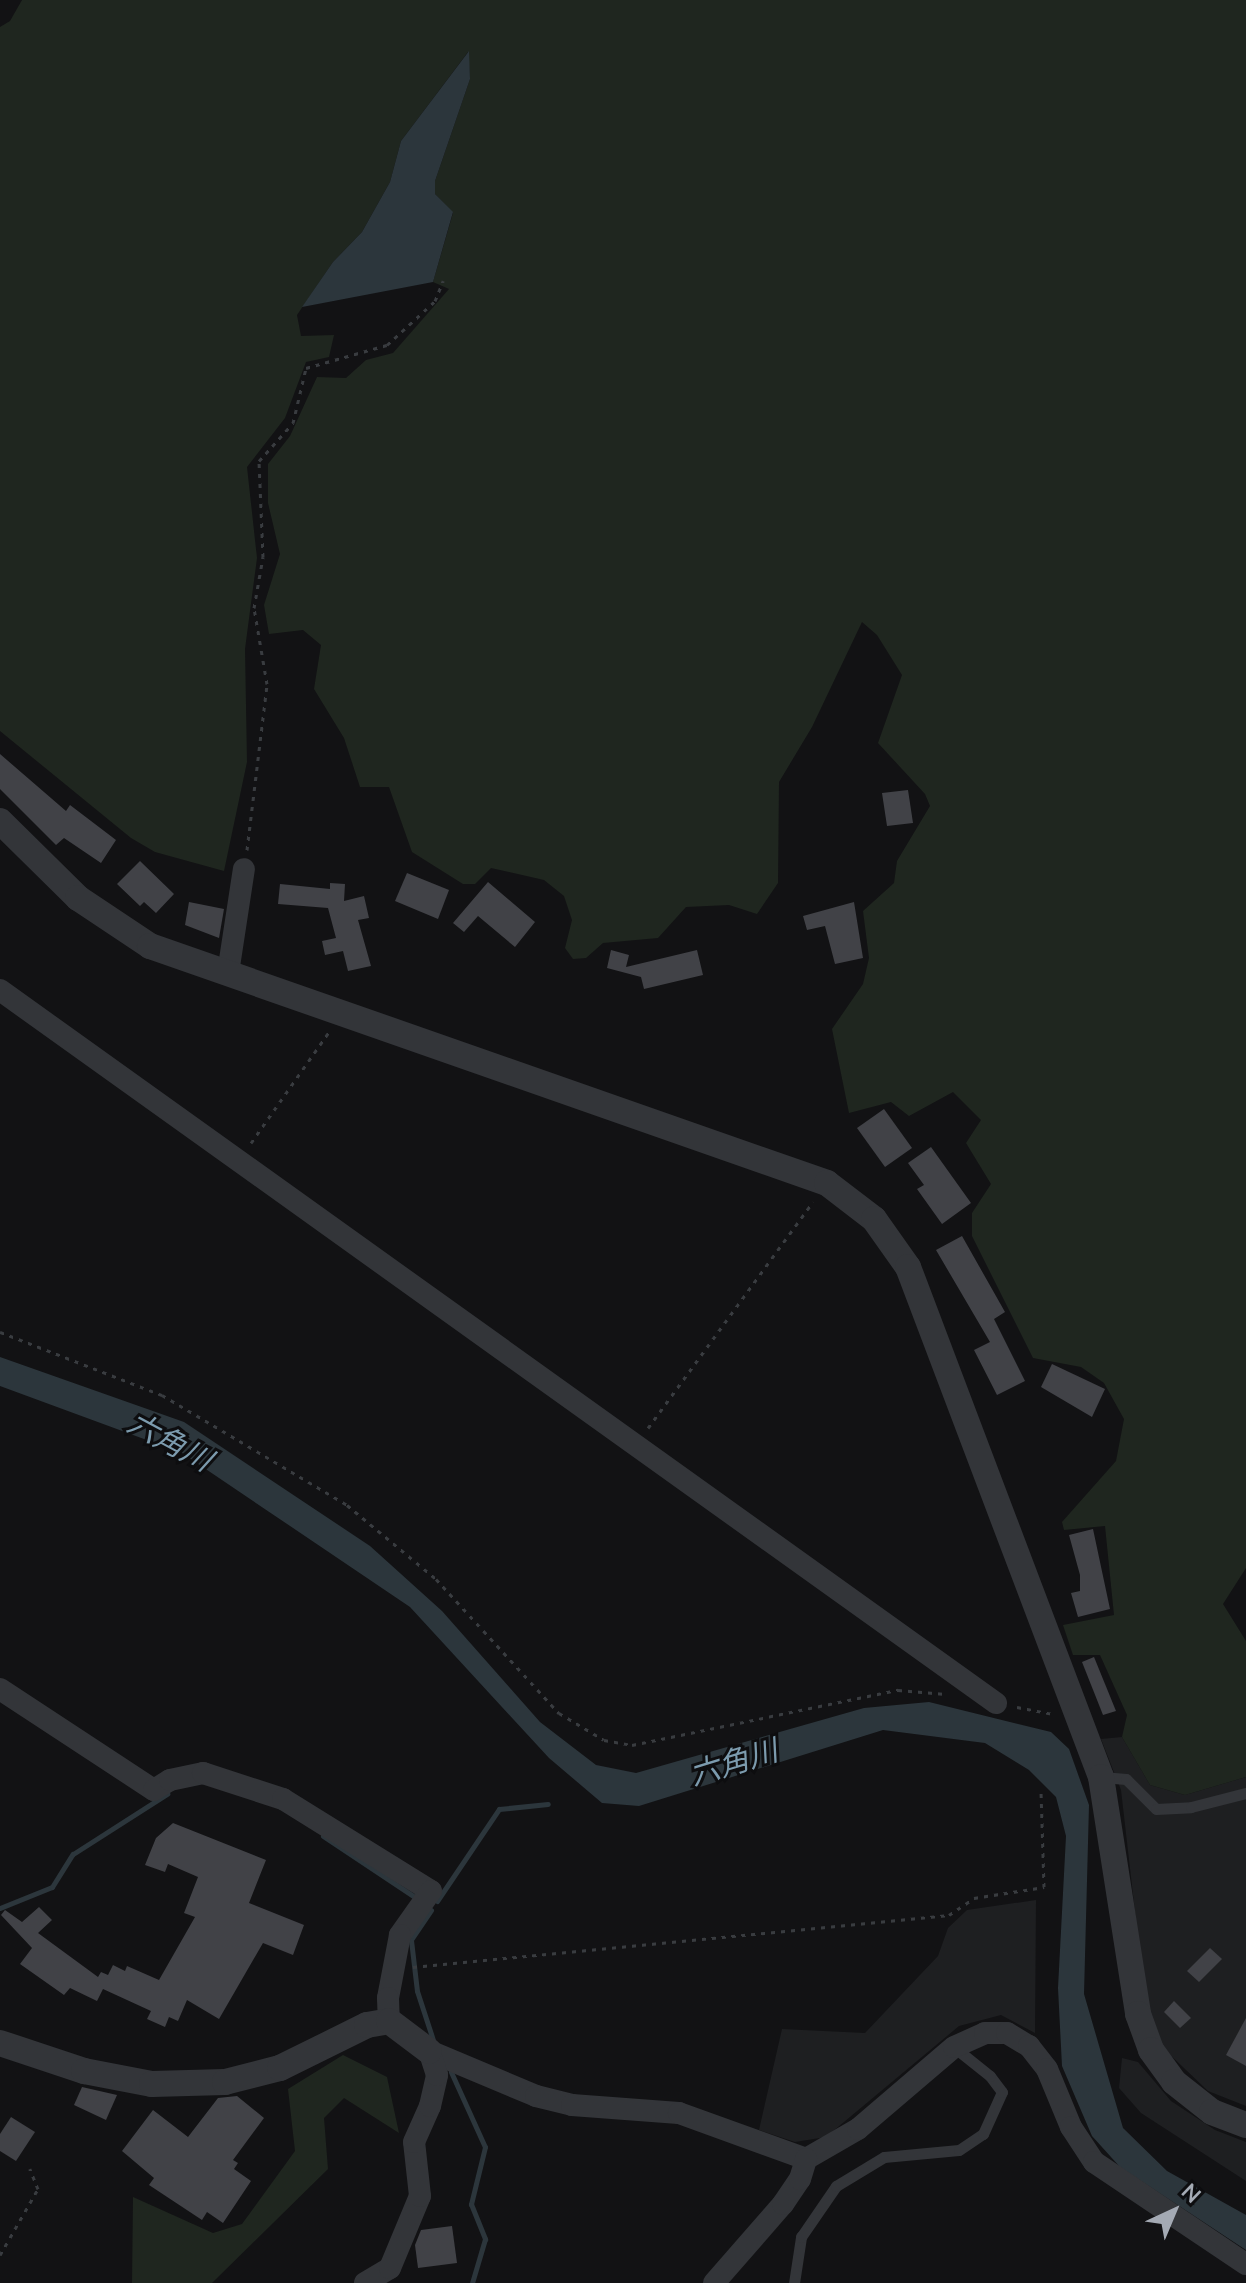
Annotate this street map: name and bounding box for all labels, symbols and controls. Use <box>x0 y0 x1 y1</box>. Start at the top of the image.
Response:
water label: 六角川 <box>121 1406 217 1480</box>
water label: 六角川 <box>686 1734 782 1794</box>
north arrow <box>1134 2171 1214 2251</box>
text: N <box>1174 2177 1207 2210</box>

